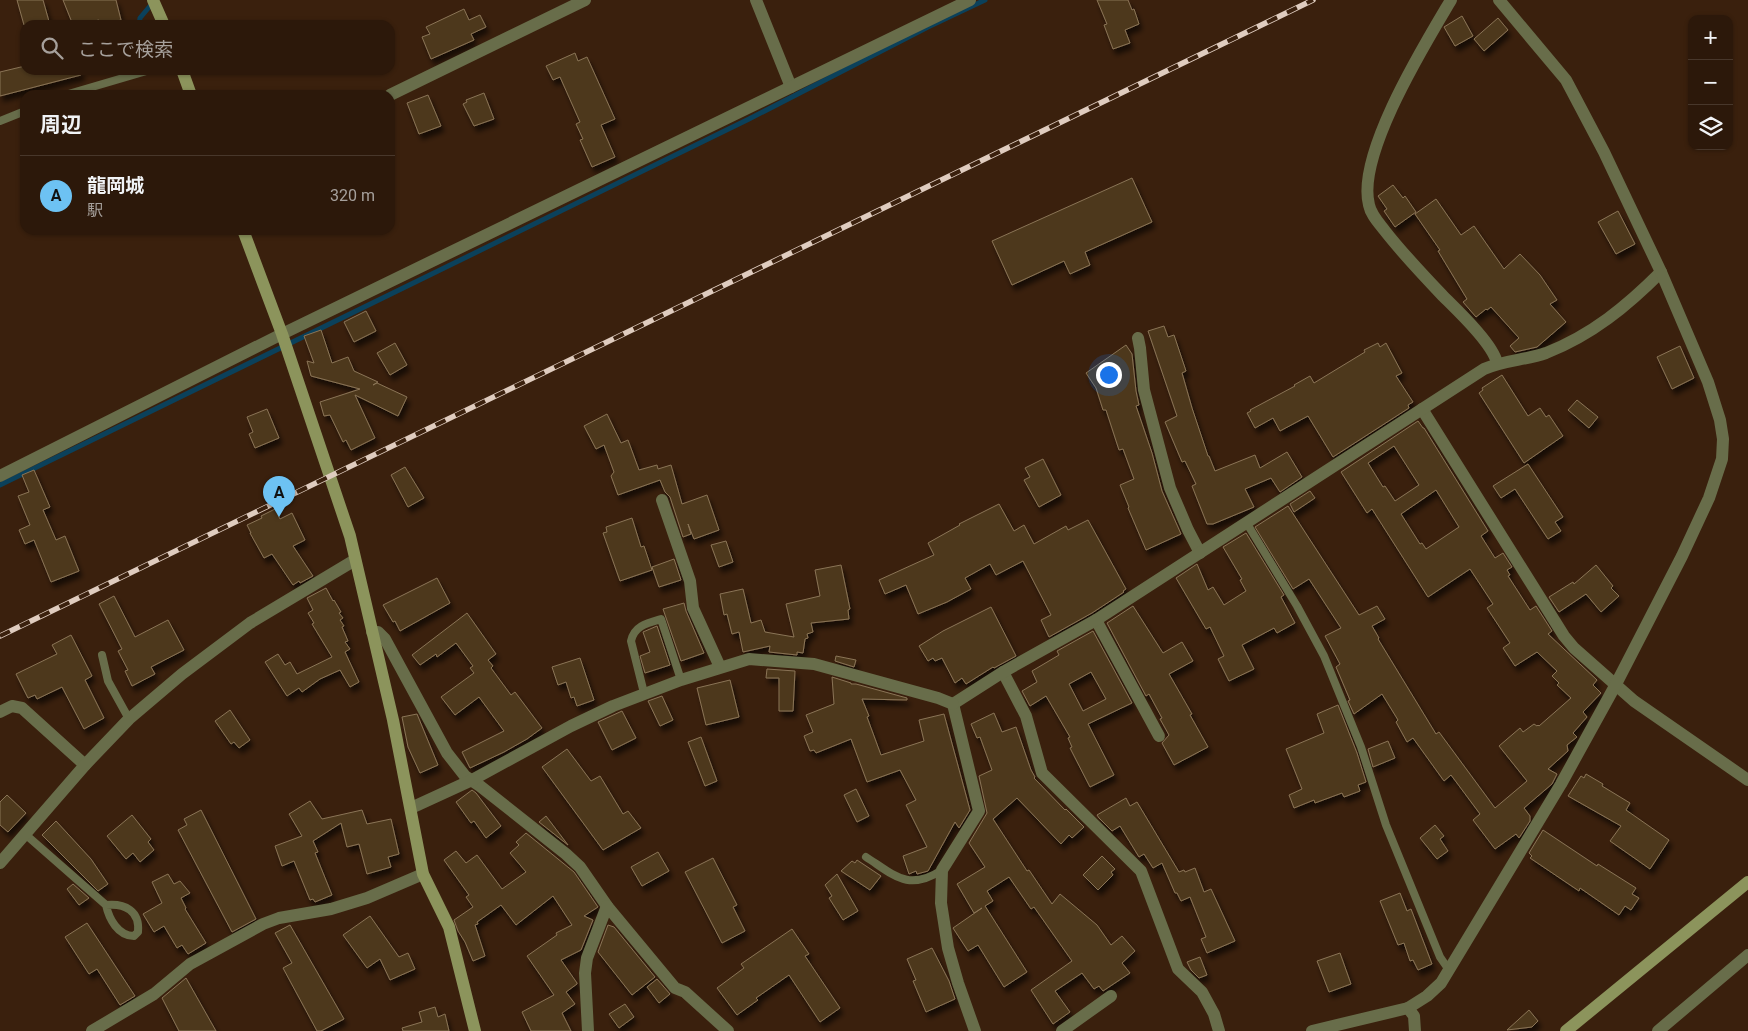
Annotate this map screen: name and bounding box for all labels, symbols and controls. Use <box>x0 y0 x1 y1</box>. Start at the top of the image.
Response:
map controls <box>1688 15 1733 150</box>
button: + <box>1688 15 1733 60</box>
search box <box>20 20 395 75</box>
icon: search <box>38 34 66 62</box>
text: ここで検索 <box>78 38 173 61</box>
button: − <box>1688 60 1733 105</box>
button: layers <box>1688 105 1733 150</box>
text: 周辺 <box>40 113 82 137</box>
text: 龍岡城 <box>87 174 144 197</box>
text: A <box>51 186 61 205</box>
text: 320 m <box>330 186 375 205</box>
text: 駅 <box>87 201 103 220</box>
your location <box>1096 362 1122 388</box>
pin: A <box>263 476 295 517</box>

